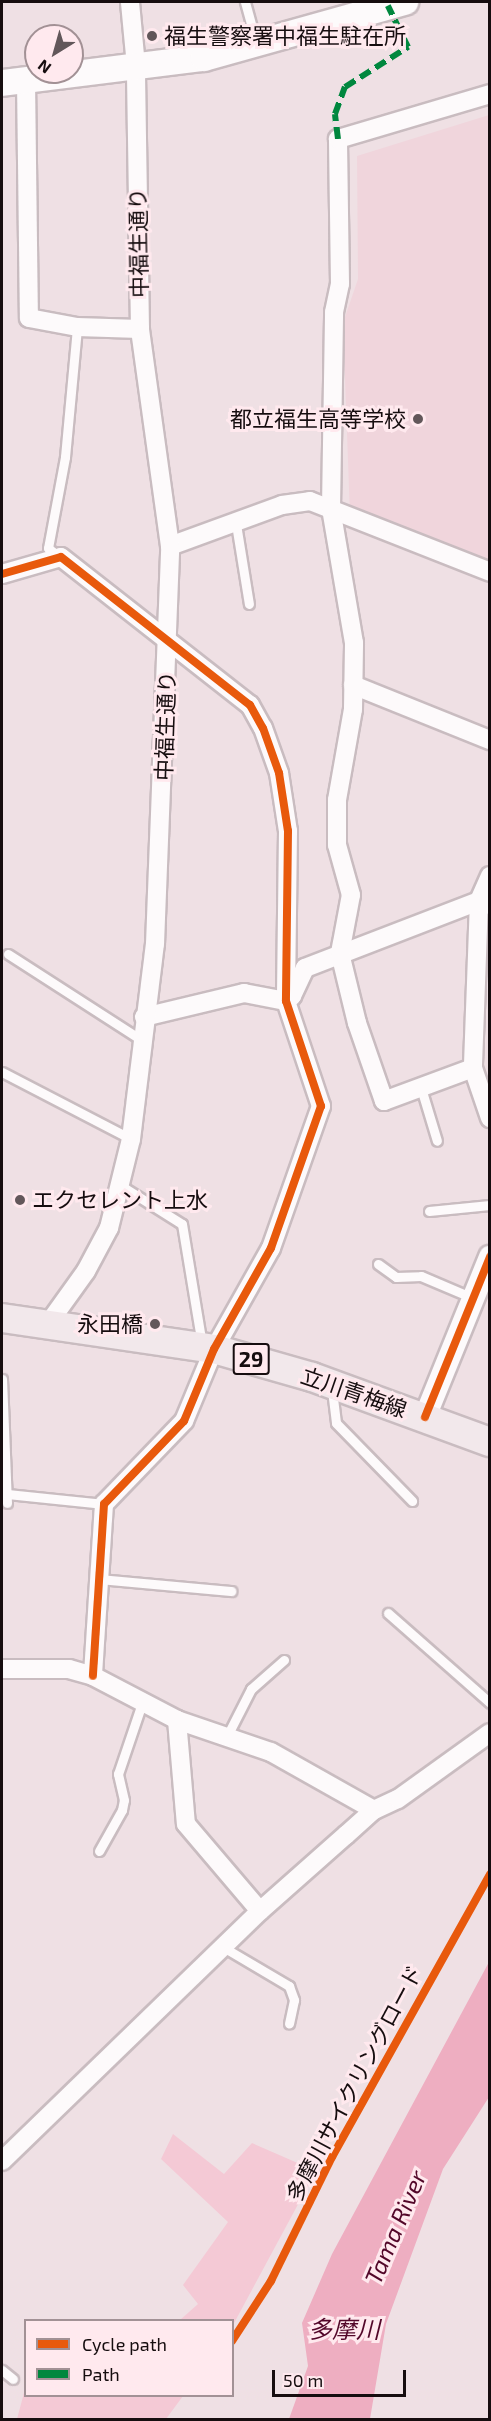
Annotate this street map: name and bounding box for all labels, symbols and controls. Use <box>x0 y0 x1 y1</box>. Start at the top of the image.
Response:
place label: 福生警察署中福生駐在所 <box>164 23 406 49</box>
north arrow <box>24 24 84 84</box>
marker: 福生警察署中福生駐在所 <box>145 29 159 43</box>
text: N <box>34 56 54 78</box>
street label: 中福生通り <box>124 188 152 298</box>
place label: 都立福生高等学校 <box>230 406 406 432</box>
marker: 都立福生高等学校 <box>411 412 425 426</box>
street label: 中福生通り <box>150 671 180 781</box>
place label: エクセレント上水 <box>32 1187 208 1213</box>
marker: エクセレント上水 <box>13 1193 27 1207</box>
place label: 永田橋 <box>77 1311 143 1337</box>
marker: 永田橋 <box>148 1317 162 1331</box>
road number: 29 <box>232 1341 270 1377</box>
street label: 立川青梅線 <box>298 1362 410 1422</box>
street label: 多摩川サイクリングロード <box>280 1960 428 2206</box>
water label: Tama River <box>358 2166 432 2288</box>
water label: 多摩川 <box>308 2315 380 2343</box>
legend <box>24 2319 234 2397</box>
text: Cycle path <box>82 2333 167 2355</box>
scale bar <box>275 2358 408 2396</box>
text: Path <box>82 2363 120 2385</box>
text: 50 m <box>283 2369 323 2391</box>

